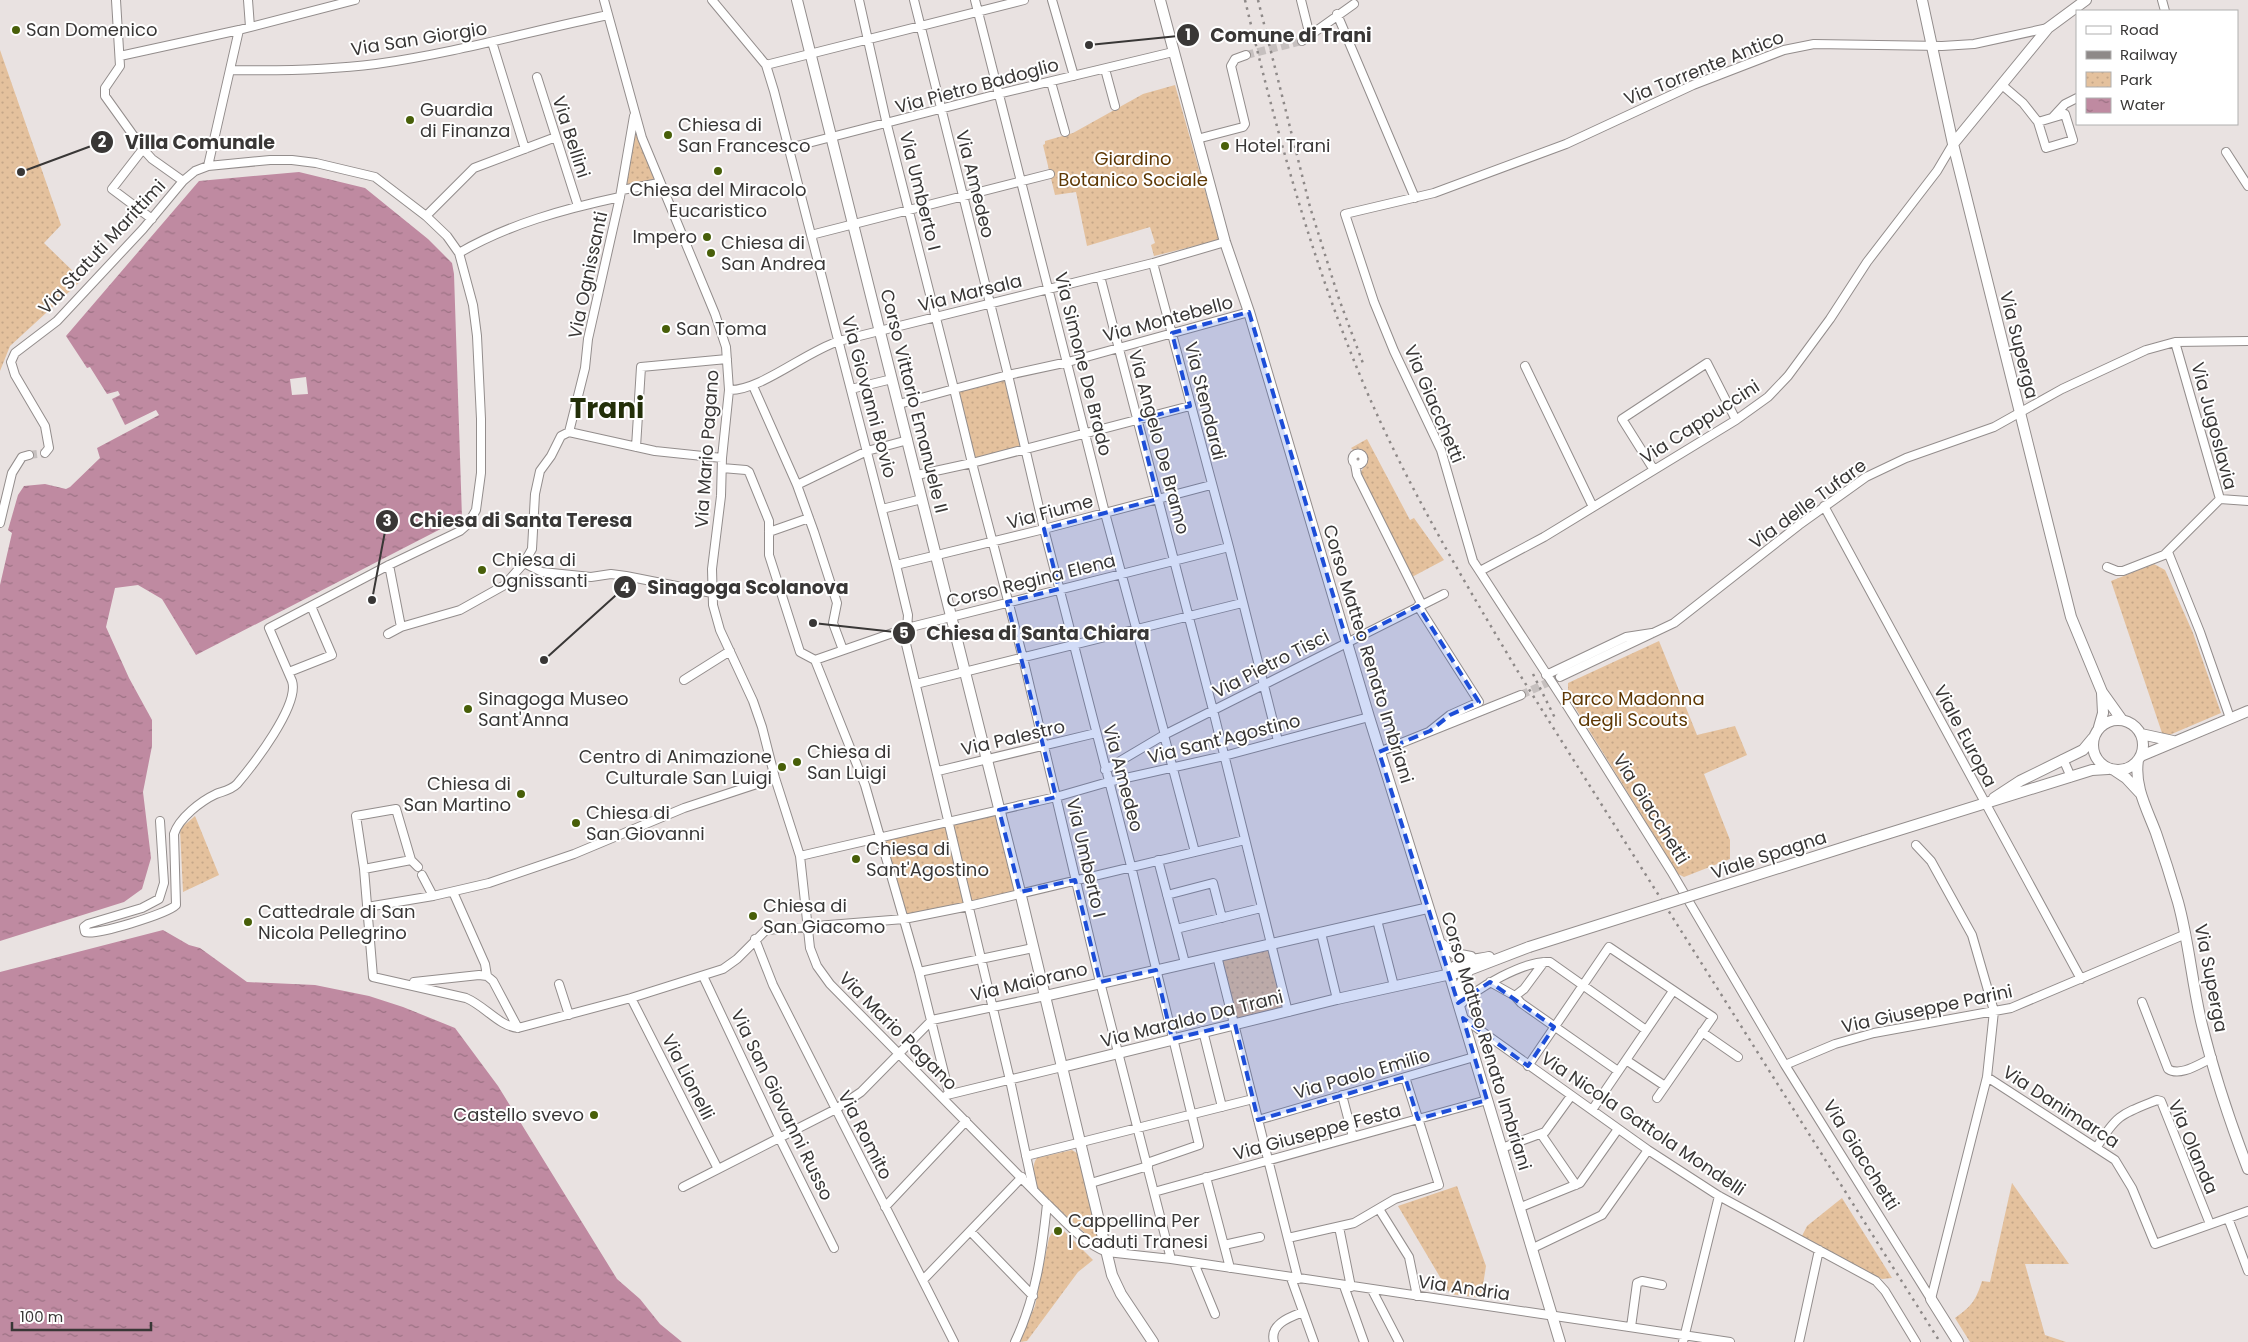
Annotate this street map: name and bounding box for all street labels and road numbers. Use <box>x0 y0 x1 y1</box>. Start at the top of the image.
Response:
street label: Via San Giorgio <box>349 15 489 62</box>
street label: Via Torrente Antico <box>1620 24 1788 111</box>
street label: Via Pietro Badoglio <box>892 52 1062 119</box>
street label: Via Bellini <box>546 93 596 181</box>
street label: Via Amedeo <box>950 127 1001 240</box>
street label: Via Umberto I <box>894 129 947 253</box>
street label: Via Statuti Marittimi <box>32 174 171 320</box>
street label: Via Ognissanti <box>562 209 613 341</box>
street label: Via Marsala <box>915 268 1024 317</box>
street label: Via Simone De Brado <box>1049 269 1118 458</box>
street label: Corso Vittorio Emanuele II <box>875 286 954 515</box>
street label: Via Superga <box>1994 288 2045 401</box>
street label: Via Montebello <box>1100 289 1236 348</box>
street label: Via Giovanni Bovio <box>836 313 903 481</box>
street label: Via Stendardi <box>1179 339 1232 463</box>
street label: Via Giacchetti <box>1398 341 1471 467</box>
street label: Via Angelo De Bramo <box>1123 347 1196 537</box>
street label: Via Jugoslavia <box>2185 359 2244 492</box>
street label: Via Mario Pagano <box>688 369 725 529</box>
street label: Via Cappuccini <box>1635 374 1764 470</box>
street label: Via delle Tufare <box>1744 453 1871 555</box>
street label: Via Fiume <box>1004 488 1096 535</box>
street label: Corso Matteo Renato Imbriani <box>1317 521 1420 786</box>
street label: Corso Regina Elena <box>944 547 1118 614</box>
street label: Via Pietro Tisci <box>1208 623 1334 704</box>
street label: Viale Europa <box>1928 680 2003 791</box>
street label: Via Sant'Agostino <box>1145 707 1303 770</box>
street label: Via Palestro <box>958 713 1067 762</box>
street label: Via Amedeo <box>1097 721 1150 834</box>
street label: Via Giacchetti <box>1607 749 1695 869</box>
street label: Via Umberto I <box>1061 796 1112 920</box>
street label: Viale Spagna <box>1708 824 1830 885</box>
street label: Corso Matteo Renato Imbriani <box>1435 908 1538 1173</box>
street label: Via Superga <box>2189 922 2234 1034</box>
street label: Via Maiorano <box>968 956 1090 1007</box>
street label: Via Mario Pagano <box>833 966 963 1096</box>
street label: Via Giuseppe Parini <box>1839 978 2015 1039</box>
street label: Via Maraldo Da Trani <box>1098 984 1286 1053</box>
street label: Via San Giovanni Russo <box>725 1005 840 1205</box>
street label: Via Lionelli <box>656 1030 721 1124</box>
street label: Via Paolo Emilio <box>1291 1042 1433 1105</box>
street label: Via Nicola Gattola Mondelli <box>1536 1046 1751 1202</box>
street label: Via Danimarca <box>1998 1059 2125 1154</box>
street label: Via Romito <box>832 1086 899 1184</box>
street label: Via Giacchetti <box>1817 1095 1905 1215</box>
street label: Via Olanda <box>2162 1096 2225 1198</box>
street label: Via Giuseppe Festa <box>1230 1097 1404 1166</box>
street label: Via Andria <box>1416 1269 1512 1306</box>

